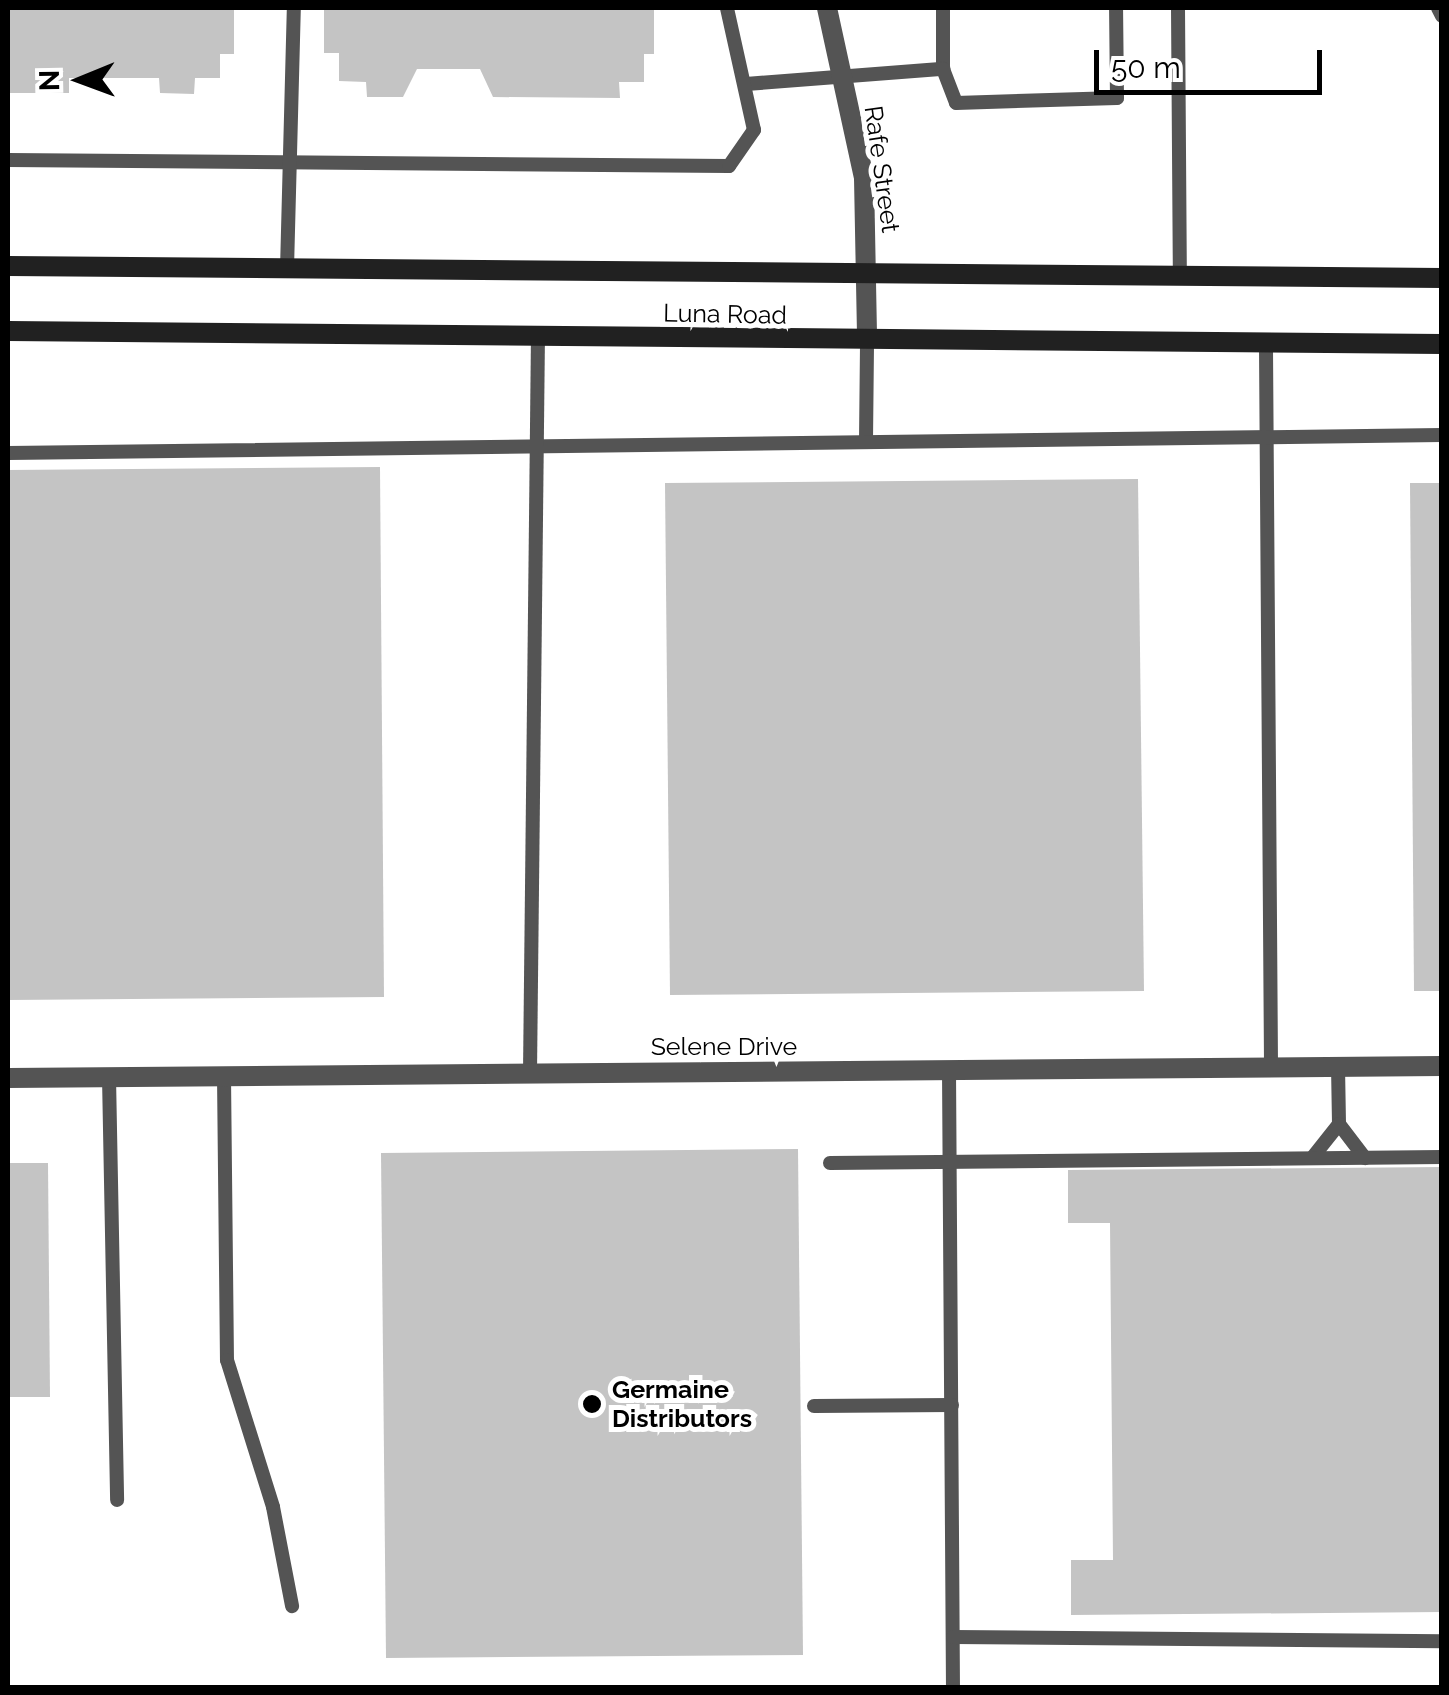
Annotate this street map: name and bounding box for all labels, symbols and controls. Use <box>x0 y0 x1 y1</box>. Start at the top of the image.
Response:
north arrow <box>30 30 130 130</box>
scale bar <box>1099 30 1326 92</box>
text: 50 m <box>1111 50 1181 85</box>
text: N <box>33 70 66 92</box>
street label: Rafe Street <box>858 104 906 234</box>
street label: Luna Road <box>663 298 787 330</box>
street label: Selene Drive <box>651 1031 797 1061</box>
place label: Germaine Distributors <box>612 1375 752 1434</box>
marker: Germaine Distributors <box>581 1393 603 1415</box>

